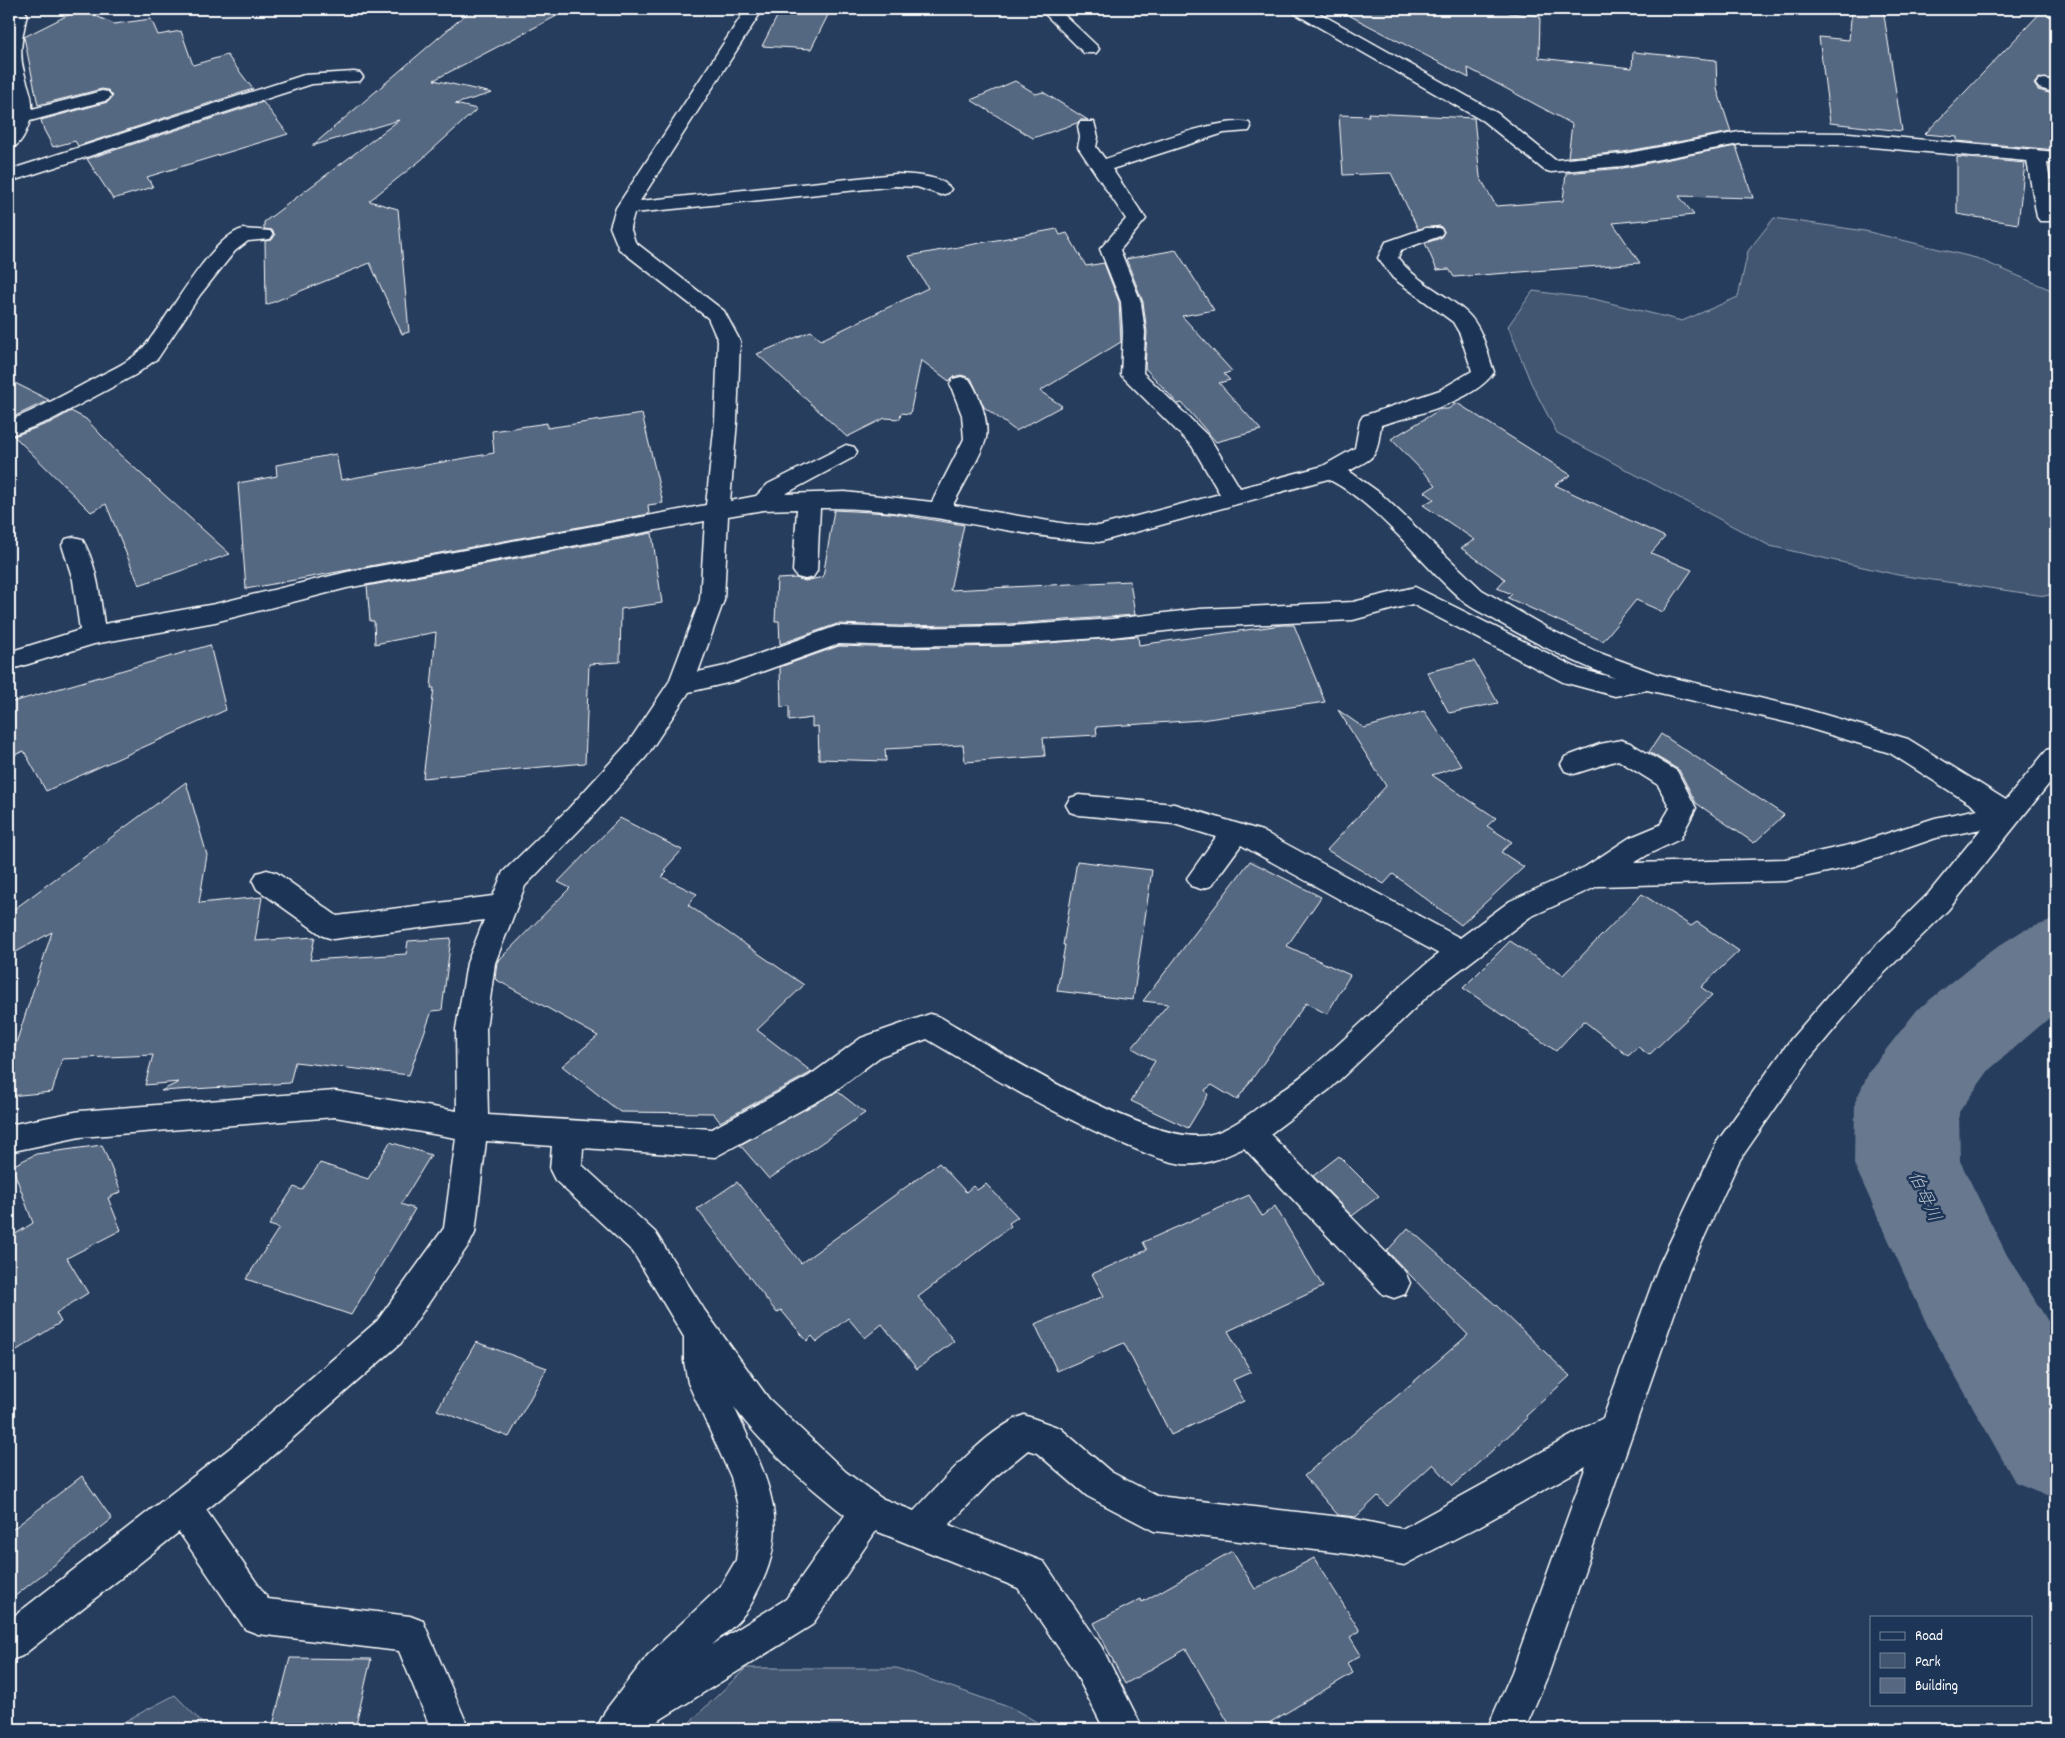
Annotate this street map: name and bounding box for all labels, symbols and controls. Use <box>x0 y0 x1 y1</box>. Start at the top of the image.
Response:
water label: 伯母川 <box>1900 1167 1946 1227</box>
legend <box>1870 1616 2032 1706</box>
text: Road <box>1915 1626 1943 1648</box>
text: Park <box>1915 1652 1941 1674</box>
text: Building <box>1915 1676 1958 1698</box>

